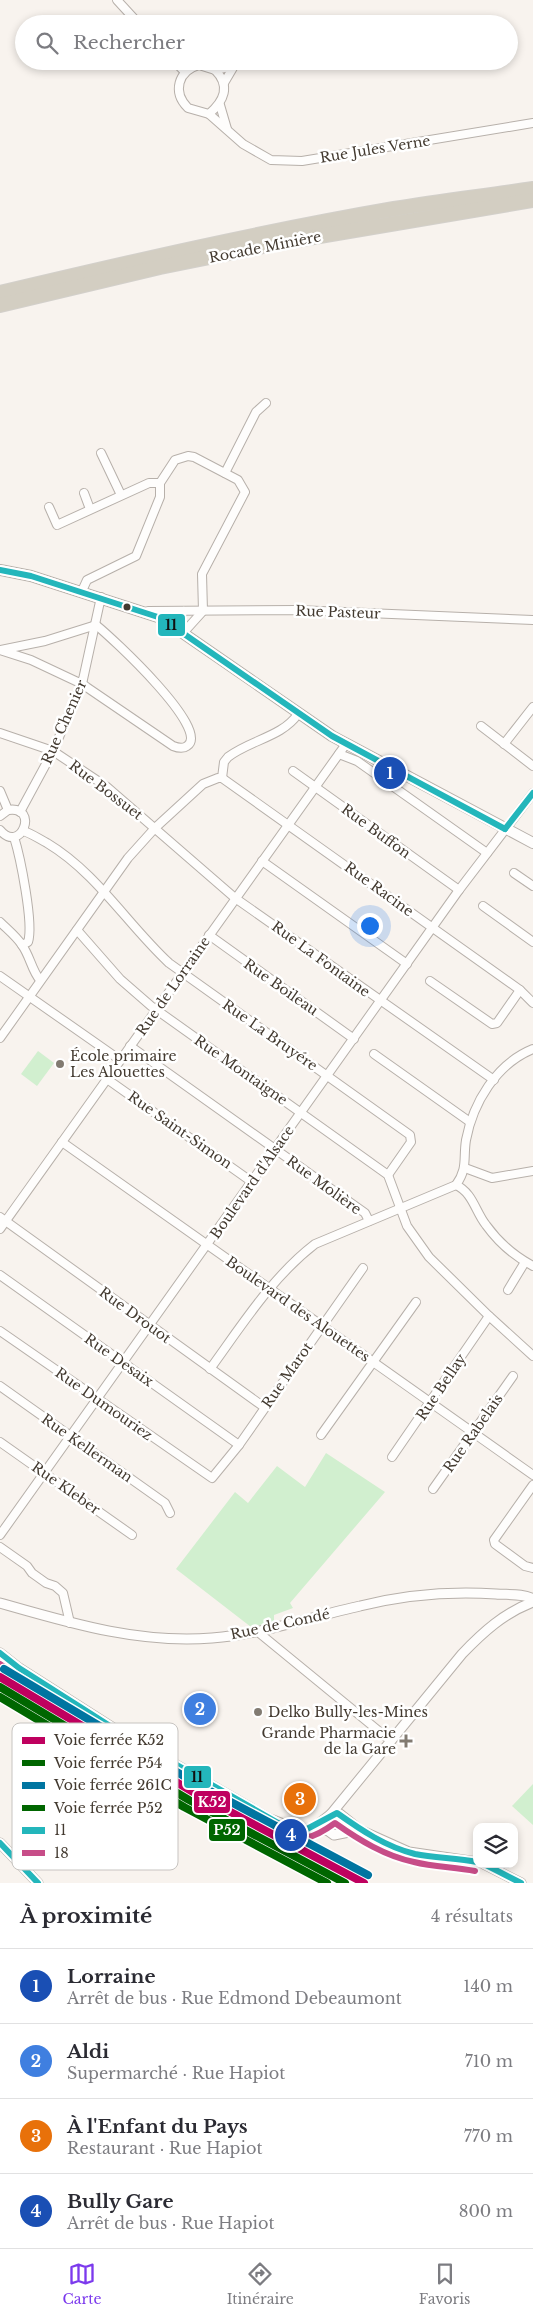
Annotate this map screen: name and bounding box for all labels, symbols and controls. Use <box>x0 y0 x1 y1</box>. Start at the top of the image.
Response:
search box <box>15 15 518 70</box>
icon: search <box>33 29 61 57</box>
text: Rechercher <box>73 31 185 54</box>
street label: Rue Jules Verne <box>318 131 432 167</box>
street label: Rocade Minière <box>207 227 323 267</box>
unlabelled marker <box>122 602 132 612</box>
street label: Rue Pasteur <box>295 602 381 622</box>
line badge: 11 <box>157 613 186 637</box>
text: 11 <box>165 616 177 634</box>
street label: Rue Chenier <box>37 677 91 767</box>
pin: 1 <box>374 754 406 792</box>
street label: Rue Bossuet <box>66 756 147 824</box>
street label: Rue Buffon <box>338 800 414 862</box>
street label: Rue Racine <box>341 858 417 920</box>
your location <box>357 913 383 939</box>
street label: Rue La Fontaine <box>268 917 374 1001</box>
street label: Rue de Lorraine <box>132 933 214 1039</box>
street label: Rue Boileau <box>240 955 322 1020</box>
street label: Rue La Bruyére <box>219 995 321 1075</box>
street label: Rue Montaigne <box>191 1031 291 1109</box>
place label: École primaire Les Alouettes <box>70 1047 176 1081</box>
marker: École primaire Les Alouettes <box>54 1058 66 1070</box>
street label: Rue Saint-Simon <box>124 1087 236 1173</box>
street label: Boulevard d'Alsace <box>206 1122 298 1242</box>
street label: Rue Molière <box>283 1152 365 1218</box>
street label: Boulevard des Alouettes <box>222 1252 374 1366</box>
street label: Rue Drouot <box>96 1283 175 1347</box>
street label: Rue Desaix <box>81 1330 157 1391</box>
street label: Rue Marot <box>258 1338 317 1411</box>
street label: Rue Bellay <box>412 1350 470 1424</box>
street label: Rue Dumouriez <box>52 1364 156 1444</box>
street label: Rue Rabelais <box>439 1390 507 1476</box>
street label: Rue Kellerman <box>38 1410 136 1486</box>
street label: Rue Kleber <box>28 1458 104 1518</box>
street label: Rue de Condé <box>229 1605 331 1643</box>
pin: 2 <box>184 1690 216 1728</box>
place label: Delko Bully-les-Mines <box>268 1703 428 1721</box>
marker: Delko Bully-les-Mines <box>252 1706 264 1718</box>
legend <box>12 1723 178 1870</box>
place label: Grande Pharmacie de la Gare <box>261 1724 396 1758</box>
text: Voie ferrée K52 <box>53 1731 164 1749</box>
marker: Grande Pharmacie de la Gare <box>400 1735 412 1747</box>
text: Voie ferrée P54 <box>53 1754 162 1772</box>
line badge: 11 <box>183 1765 212 1789</box>
text: 11 <box>191 1768 203 1786</box>
text: Voie ferrée 261C <box>53 1776 172 1794</box>
pin: 3 <box>284 1780 316 1818</box>
line badge: K52 <box>193 1790 231 1814</box>
text: K52 <box>197 1793 227 1811</box>
text: Voie ferrée P52 <box>53 1799 163 1817</box>
pin: 4 <box>275 1816 307 1854</box>
line badge: P52 <box>208 1818 246 1842</box>
text: 11 <box>54 1821 67 1839</box>
text: P52 <box>213 1821 241 1839</box>
map controls <box>473 1823 518 1868</box>
button: layers <box>473 1823 518 1868</box>
text: 18 <box>54 1844 69 1862</box>
text: À proximité <box>20 1903 152 1929</box>
text: 4 résultats <box>431 1906 513 1926</box>
text: Lorraine <box>67 1965 156 1988</box>
text: 1 <box>33 1976 39 1996</box>
text: 140 m <box>463 1976 513 1996</box>
text: Arrêt de bus · Rue Edmond Debeaumont <box>67 1988 402 2008</box>
text: Aldi <box>67 2040 109 2063</box>
text: 2 <box>31 2051 41 2071</box>
text: 710 m <box>465 2051 513 2071</box>
text: Supermarché · Rue Hapiot <box>67 2063 285 2083</box>
text: À l'Enfant du Pays <box>67 2115 248 2138</box>
text: 3 <box>31 2126 41 2146</box>
text: 770 m <box>464 2126 513 2146</box>
text: Restaurant · Rue Hapiot <box>67 2138 262 2158</box>
text: Bully Gare <box>67 2190 174 2213</box>
text: 4 <box>31 2201 41 2221</box>
text: 800 m <box>459 2201 513 2221</box>
text: Arrêt de bus · Rue Hapiot <box>67 2213 275 2233</box>
tab: Carte <box>63 2260 102 2308</box>
tab: Itinéraire <box>227 2260 294 2308</box>
tab: Favoris <box>419 2260 470 2308</box>

